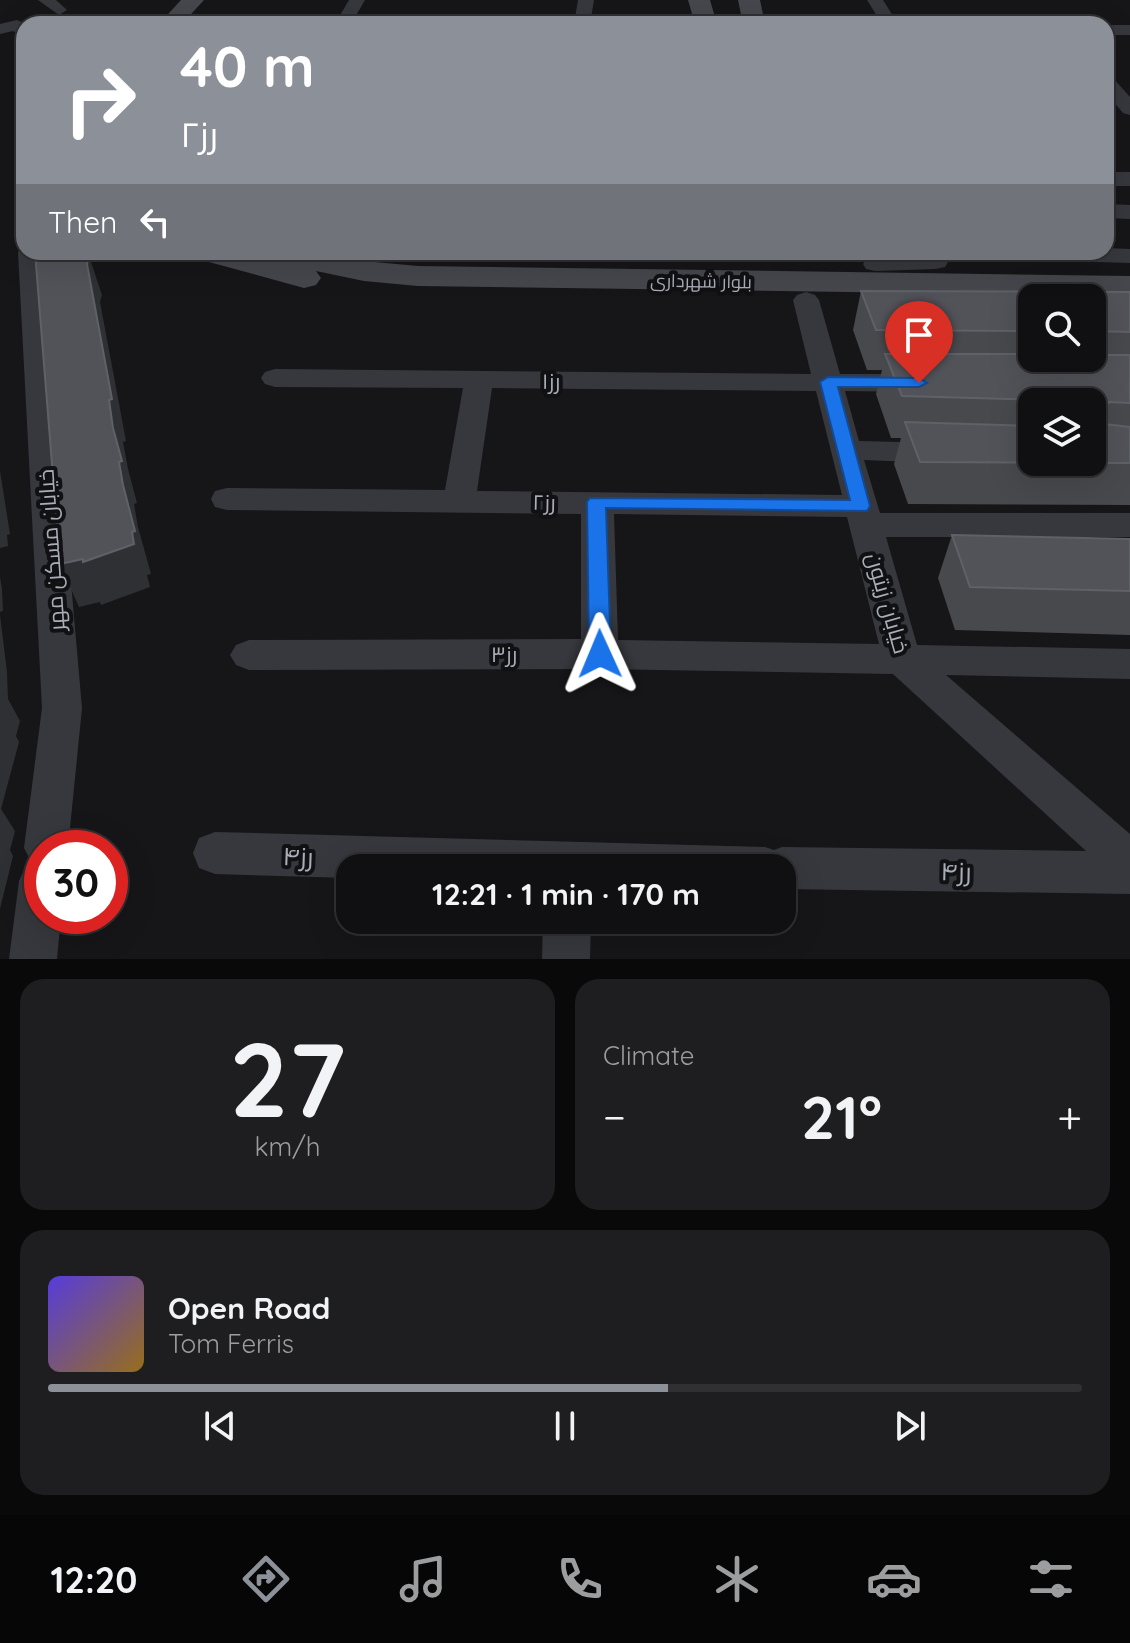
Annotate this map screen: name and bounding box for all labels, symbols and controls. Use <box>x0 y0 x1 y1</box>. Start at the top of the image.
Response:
text: 40 m <box>180 31 315 101</box>
icon: right <box>48 48 152 152</box>
text: رز۲ <box>180 111 218 156</box>
icon: left <box>133 200 177 244</box>
text: Then <box>48 203 117 241</box>
street label: بلوار شهرداری <box>650 269 752 293</box>
map controls <box>1018 284 1106 476</box>
button: search <box>1018 284 1106 372</box>
pin <box>885 301 953 383</box>
icon: arrive <box>897 313 941 357</box>
street label: رز۱ <box>542 367 560 395</box>
button: layers <box>1018 388 1106 476</box>
street label: خیابان مسکن مهر <box>31 468 71 634</box>
street label: رز۲ <box>532 488 556 516</box>
street label: خیابان زیتون <box>860 549 916 657</box>
position arrow <box>558 612 642 696</box>
street label: رز۳ <box>491 640 517 668</box>
speed limit sign: 30 <box>24 830 128 934</box>
street label: رز۴ <box>282 839 314 873</box>
street label: رز۴ <box>940 854 972 888</box>
text: 12:21 · 1 min · 170 m <box>432 875 700 913</box>
text: 27 <box>229 1013 346 1143</box>
text: Climate <box>603 1039 694 1072</box>
text: 21° <box>801 1079 882 1154</box>
text: − <box>603 1089 626 1144</box>
text: + <box>1057 1089 1082 1144</box>
text: km/h <box>255 1130 320 1163</box>
text: Open Road <box>168 1289 330 1327</box>
text: Tom Ferris <box>168 1327 294 1360</box>
icon: previous <box>198 1404 242 1448</box>
icon: pause <box>543 1404 587 1448</box>
icon: next <box>888 1404 932 1448</box>
icon: directions <box>238 1551 294 1607</box>
icon: music <box>395 1551 451 1607</box>
icon: phone <box>552 1551 608 1607</box>
icon: climate <box>709 1551 765 1607</box>
icon: car <box>866 1551 922 1607</box>
icon: filters <box>1023 1551 1079 1607</box>
text: 12:20 <box>51 1557 137 1602</box>

